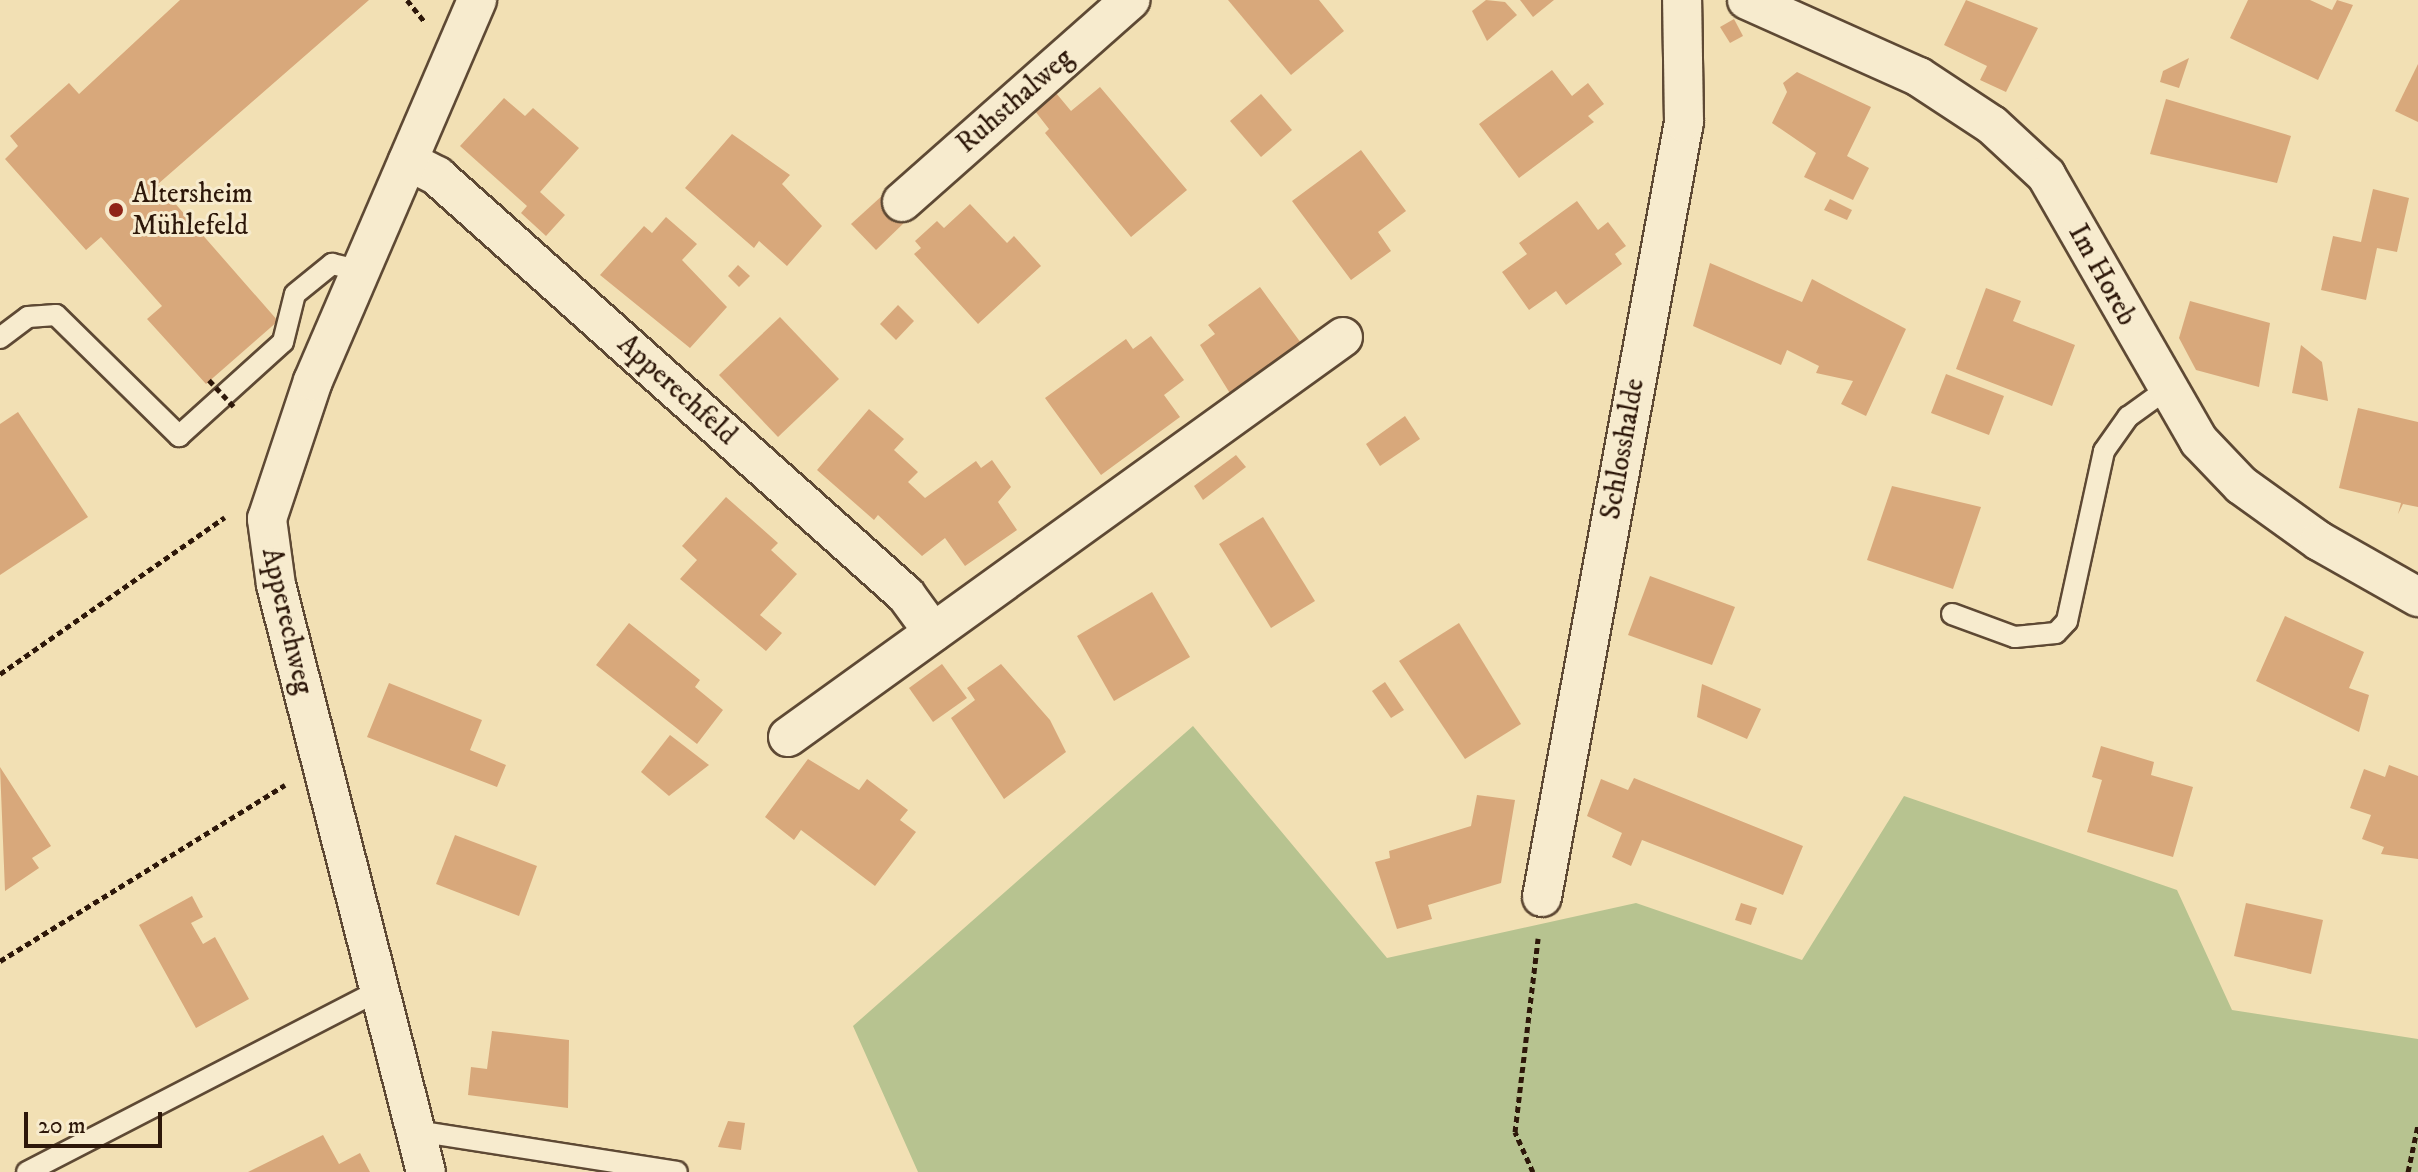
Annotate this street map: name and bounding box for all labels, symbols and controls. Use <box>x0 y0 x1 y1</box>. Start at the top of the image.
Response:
street label: Ruhsthalweg <box>950 41 1080 161</box>
place label: Altersheim Mühlefeld <box>132 177 253 243</box>
marker: Altersheim Mühlefeld <box>107 201 125 219</box>
street label: Im Horeb <box>2061 219 2143 331</box>
street label: Apperechfeld <box>610 328 744 452</box>
street label: Schlosshalde <box>1594 376 1652 522</box>
street label: Apperechweg <box>254 545 320 697</box>
scale bar <box>28 1096 166 1146</box>
text: 20 m <box>38 1111 86 1141</box>

